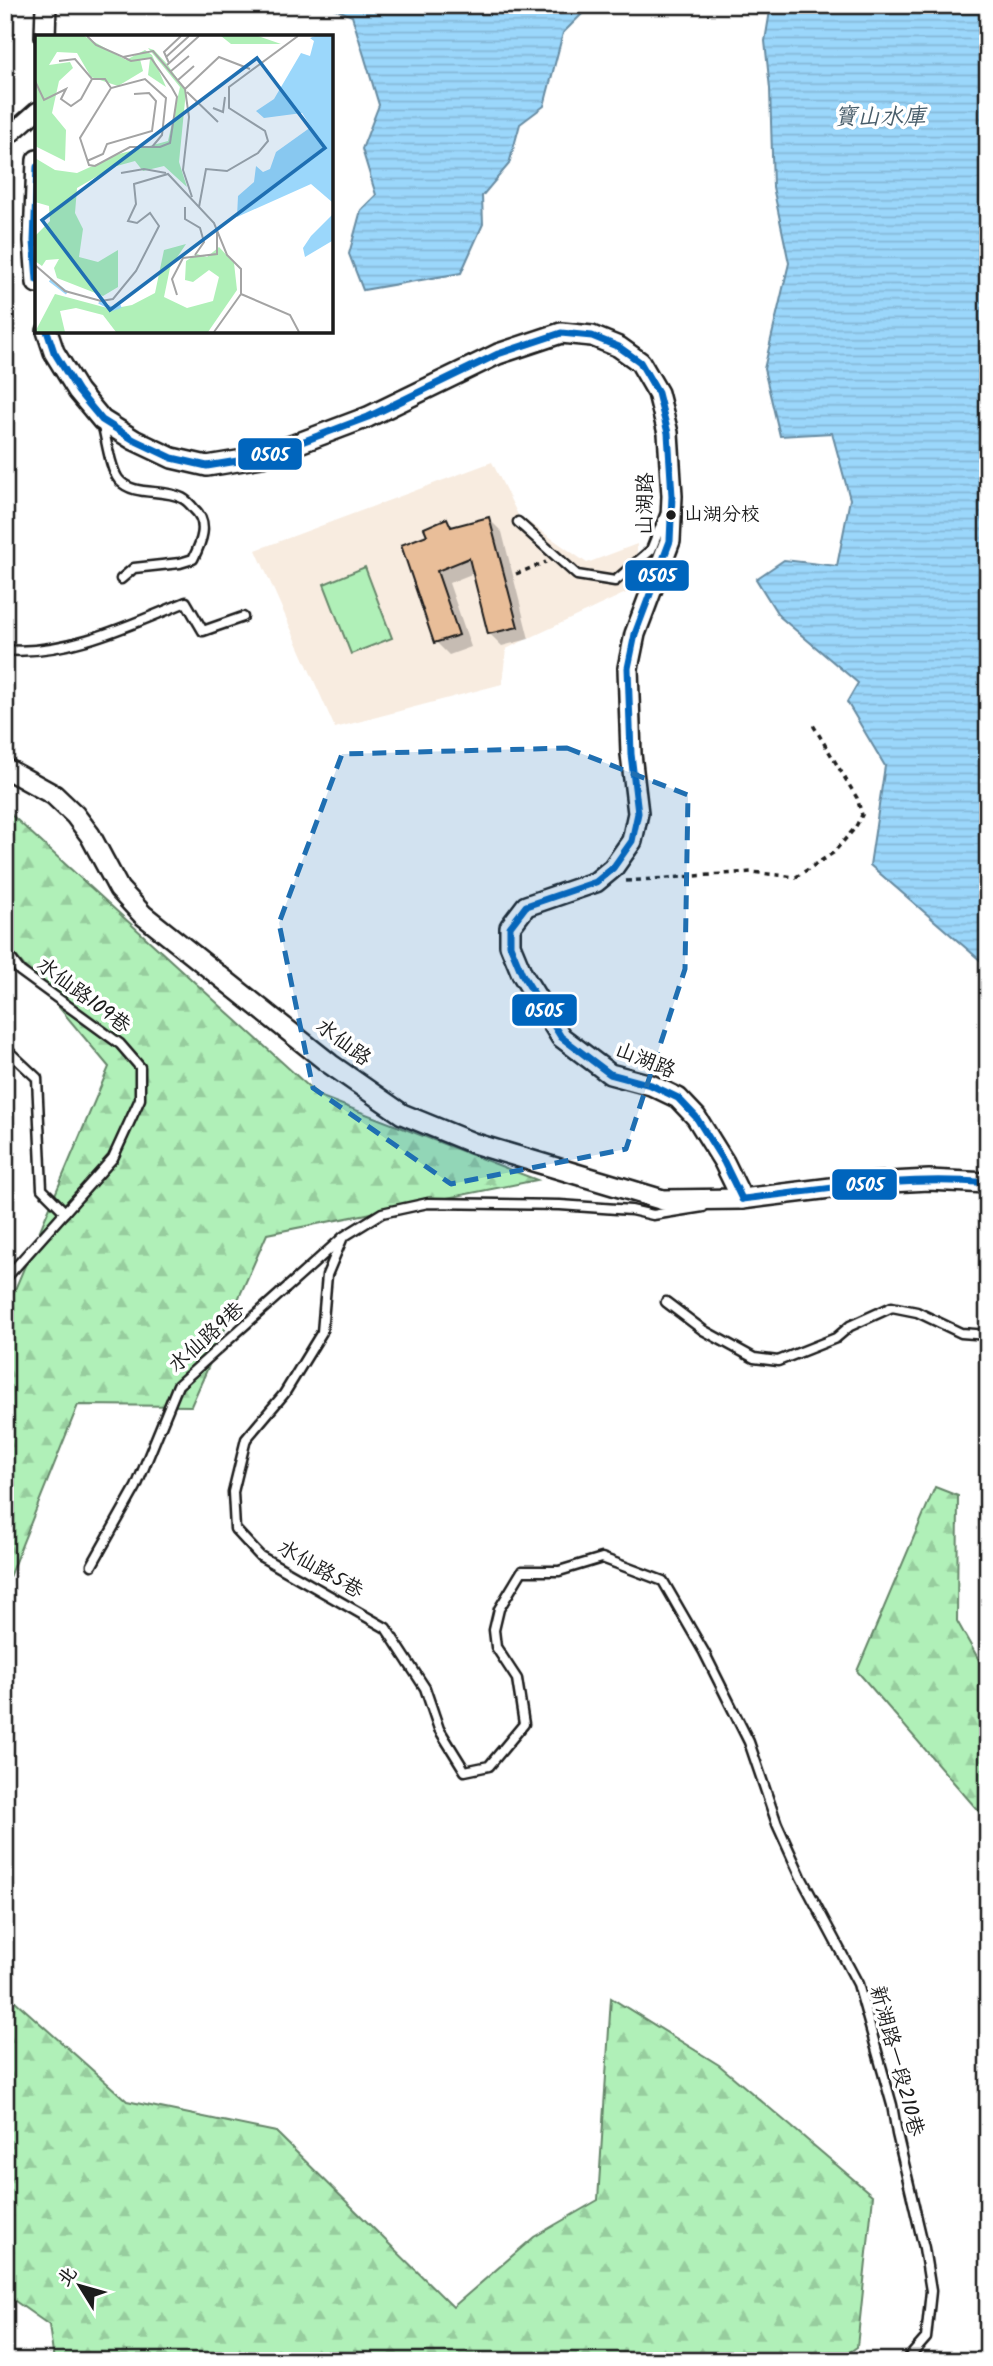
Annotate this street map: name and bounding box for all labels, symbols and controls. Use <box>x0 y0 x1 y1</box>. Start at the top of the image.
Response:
inset map <box>35 35 332 332</box>
water label: 寶山水庫 <box>834 100 928 136</box>
line badge: 0505 <box>237 437 303 471</box>
text: 0505 <box>251 441 291 471</box>
street label: 山湖路 <box>629 472 663 536</box>
place label: 山湖分校 <box>684 500 760 530</box>
marker: 山湖分校 <box>664 508 678 522</box>
line badge: 0505 <box>624 559 690 592</box>
text: 0505 <box>638 562 678 592</box>
street label: 水仙路109巷 <box>29 949 137 1043</box>
line badge: 0505 <box>511 993 578 1027</box>
text: 0505 <box>525 997 565 1027</box>
street label: 水仙路 <box>308 1011 378 1075</box>
street label: 山湖路 <box>610 1034 680 1088</box>
line badge: 0505 <box>831 1168 898 1201</box>
text: 0505 <box>846 1171 886 1201</box>
street label: 水仙路9巷 <box>161 1294 253 1382</box>
street label: 水仙路5巷 <box>270 1532 370 1608</box>
street label: 新湖路一段210巷 <box>860 1982 932 2140</box>
north arrow <box>46 2250 116 2320</box>
text: 北 <box>50 2260 86 2294</box>

